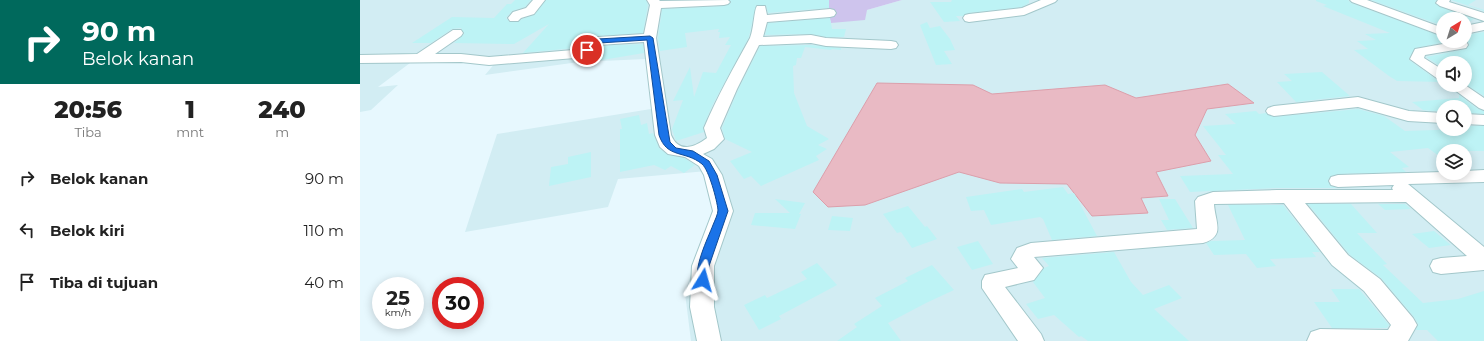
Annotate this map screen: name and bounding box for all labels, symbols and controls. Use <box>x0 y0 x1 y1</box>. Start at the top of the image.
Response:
north arrow <box>1436 12 1472 48</box>
map controls <box>1436 12 1472 180</box>
text: 90 m <box>82 14 156 48</box>
icon: right <box>16 16 68 68</box>
pin <box>570 33 604 67</box>
icon: arrive <box>576 39 598 61</box>
text: Belok kanan <box>82 48 194 70</box>
button: sound <box>1436 56 1472 92</box>
text: 20:56 <box>54 95 122 124</box>
text: 1 <box>185 95 195 124</box>
text: 240 <box>258 95 306 124</box>
button: search <box>1436 100 1472 136</box>
text: Tiba <box>74 124 102 140</box>
text: mnt <box>176 124 204 140</box>
text: m <box>275 124 289 140</box>
button: layers <box>1436 144 1472 180</box>
icon: right <box>16 167 38 189</box>
text: Belok kanan <box>50 169 148 188</box>
text: 90 m <box>305 169 344 188</box>
icon: left <box>16 219 38 241</box>
text: Belok kiri <box>50 221 125 240</box>
text: 110 m <box>303 221 344 240</box>
position arrow <box>682 259 724 301</box>
icon: arrive <box>16 271 38 293</box>
text: Tiba di tujuan <box>50 273 158 292</box>
text: 40 m <box>304 273 344 292</box>
speed limit sign: 30 <box>432 277 484 329</box>
text: 25 <box>386 286 410 310</box>
text: km/h <box>385 306 411 319</box>

